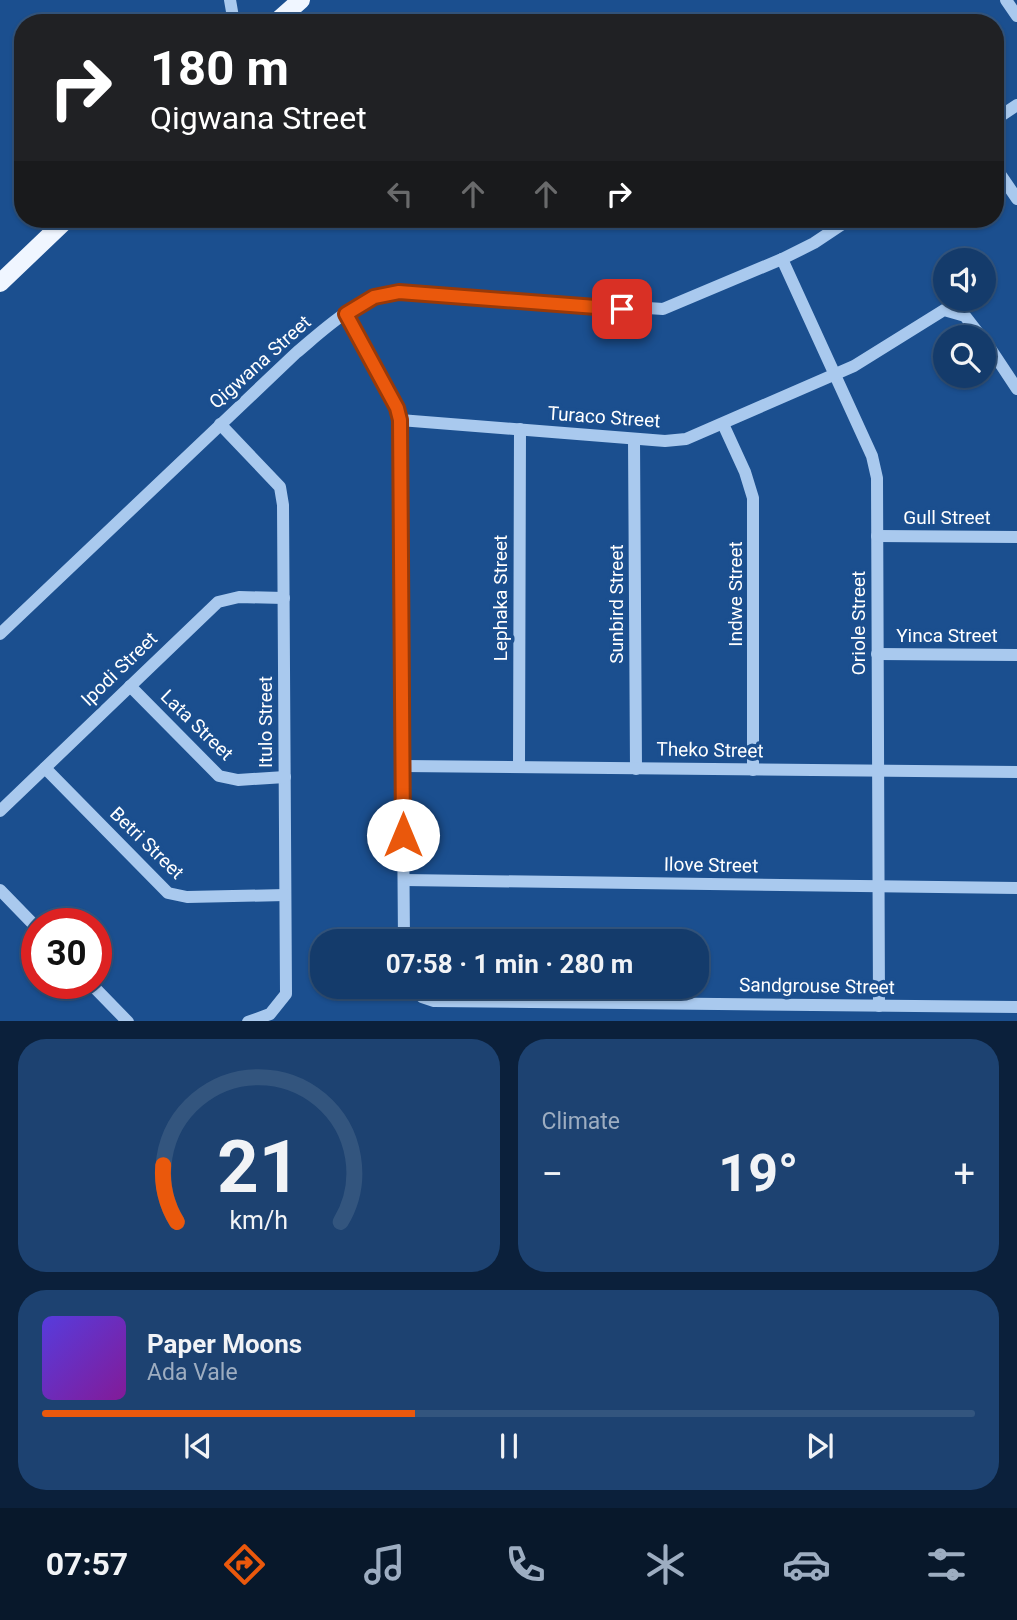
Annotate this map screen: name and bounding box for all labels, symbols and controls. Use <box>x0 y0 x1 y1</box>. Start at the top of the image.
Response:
text: 180 m <box>150 40 289 97</box>
icon: right <box>35 42 126 133</box>
text: Qigwana Street <box>150 99 367 137</box>
icon: left <box>381 175 419 213</box>
icon: ahead <box>454 175 492 213</box>
icon: ahead <box>527 175 565 213</box>
icon: right <box>600 175 638 213</box>
map controls <box>933 248 996 388</box>
button: sound <box>933 248 996 311</box>
pin <box>592 279 652 339</box>
icon: arrive <box>603 290 641 328</box>
street label: Qigwana Street <box>205 310 315 414</box>
button: search <box>933 325 996 388</box>
street label: Turaco Street <box>547 402 661 432</box>
street label: Gull Street <box>903 506 991 529</box>
street label: Lephaka Street <box>489 535 512 661</box>
street label: Indwe Street <box>724 541 747 647</box>
street label: Sunbird Street <box>605 544 628 664</box>
street label: Oriole Street <box>847 571 870 675</box>
street label: Yinca Street <box>896 624 998 647</box>
street label: Ipodi Street <box>76 627 162 711</box>
street label: Itulo Street <box>254 676 277 768</box>
street label: Lata Street <box>156 685 238 765</box>
street label: Theko Street <box>656 738 764 762</box>
position arrow <box>366 798 440 872</box>
street label: Betri Street <box>105 802 189 884</box>
street label: Ilove Street <box>664 853 758 877</box>
speed limit sign: 30 <box>21 908 112 999</box>
text: 07:58 · 1 min · 280 m <box>386 949 633 979</box>
street label: Sandgrouse Street <box>739 973 895 999</box>
text: Climate <box>542 1108 620 1135</box>
text: 21 <box>217 1124 301 1210</box>
text: 19° <box>718 1143 798 1204</box>
text: − <box>542 1152 563 1196</box>
text: + <box>953 1152 975 1196</box>
text: km/h <box>229 1205 288 1234</box>
text: Paper Moons <box>147 1329 302 1359</box>
text: Ada Vale <box>147 1359 238 1386</box>
icon: previous <box>179 1427 217 1465</box>
icon: pause <box>490 1427 528 1465</box>
icon: next <box>801 1427 839 1465</box>
icon: directions <box>220 1540 269 1589</box>
icon: music <box>360 1540 409 1589</box>
icon: phone <box>501 1540 550 1589</box>
icon: climate <box>641 1540 690 1589</box>
icon: car <box>782 1540 831 1589</box>
icon: filters <box>922 1540 971 1589</box>
text: 07:57 <box>46 1545 128 1583</box>

